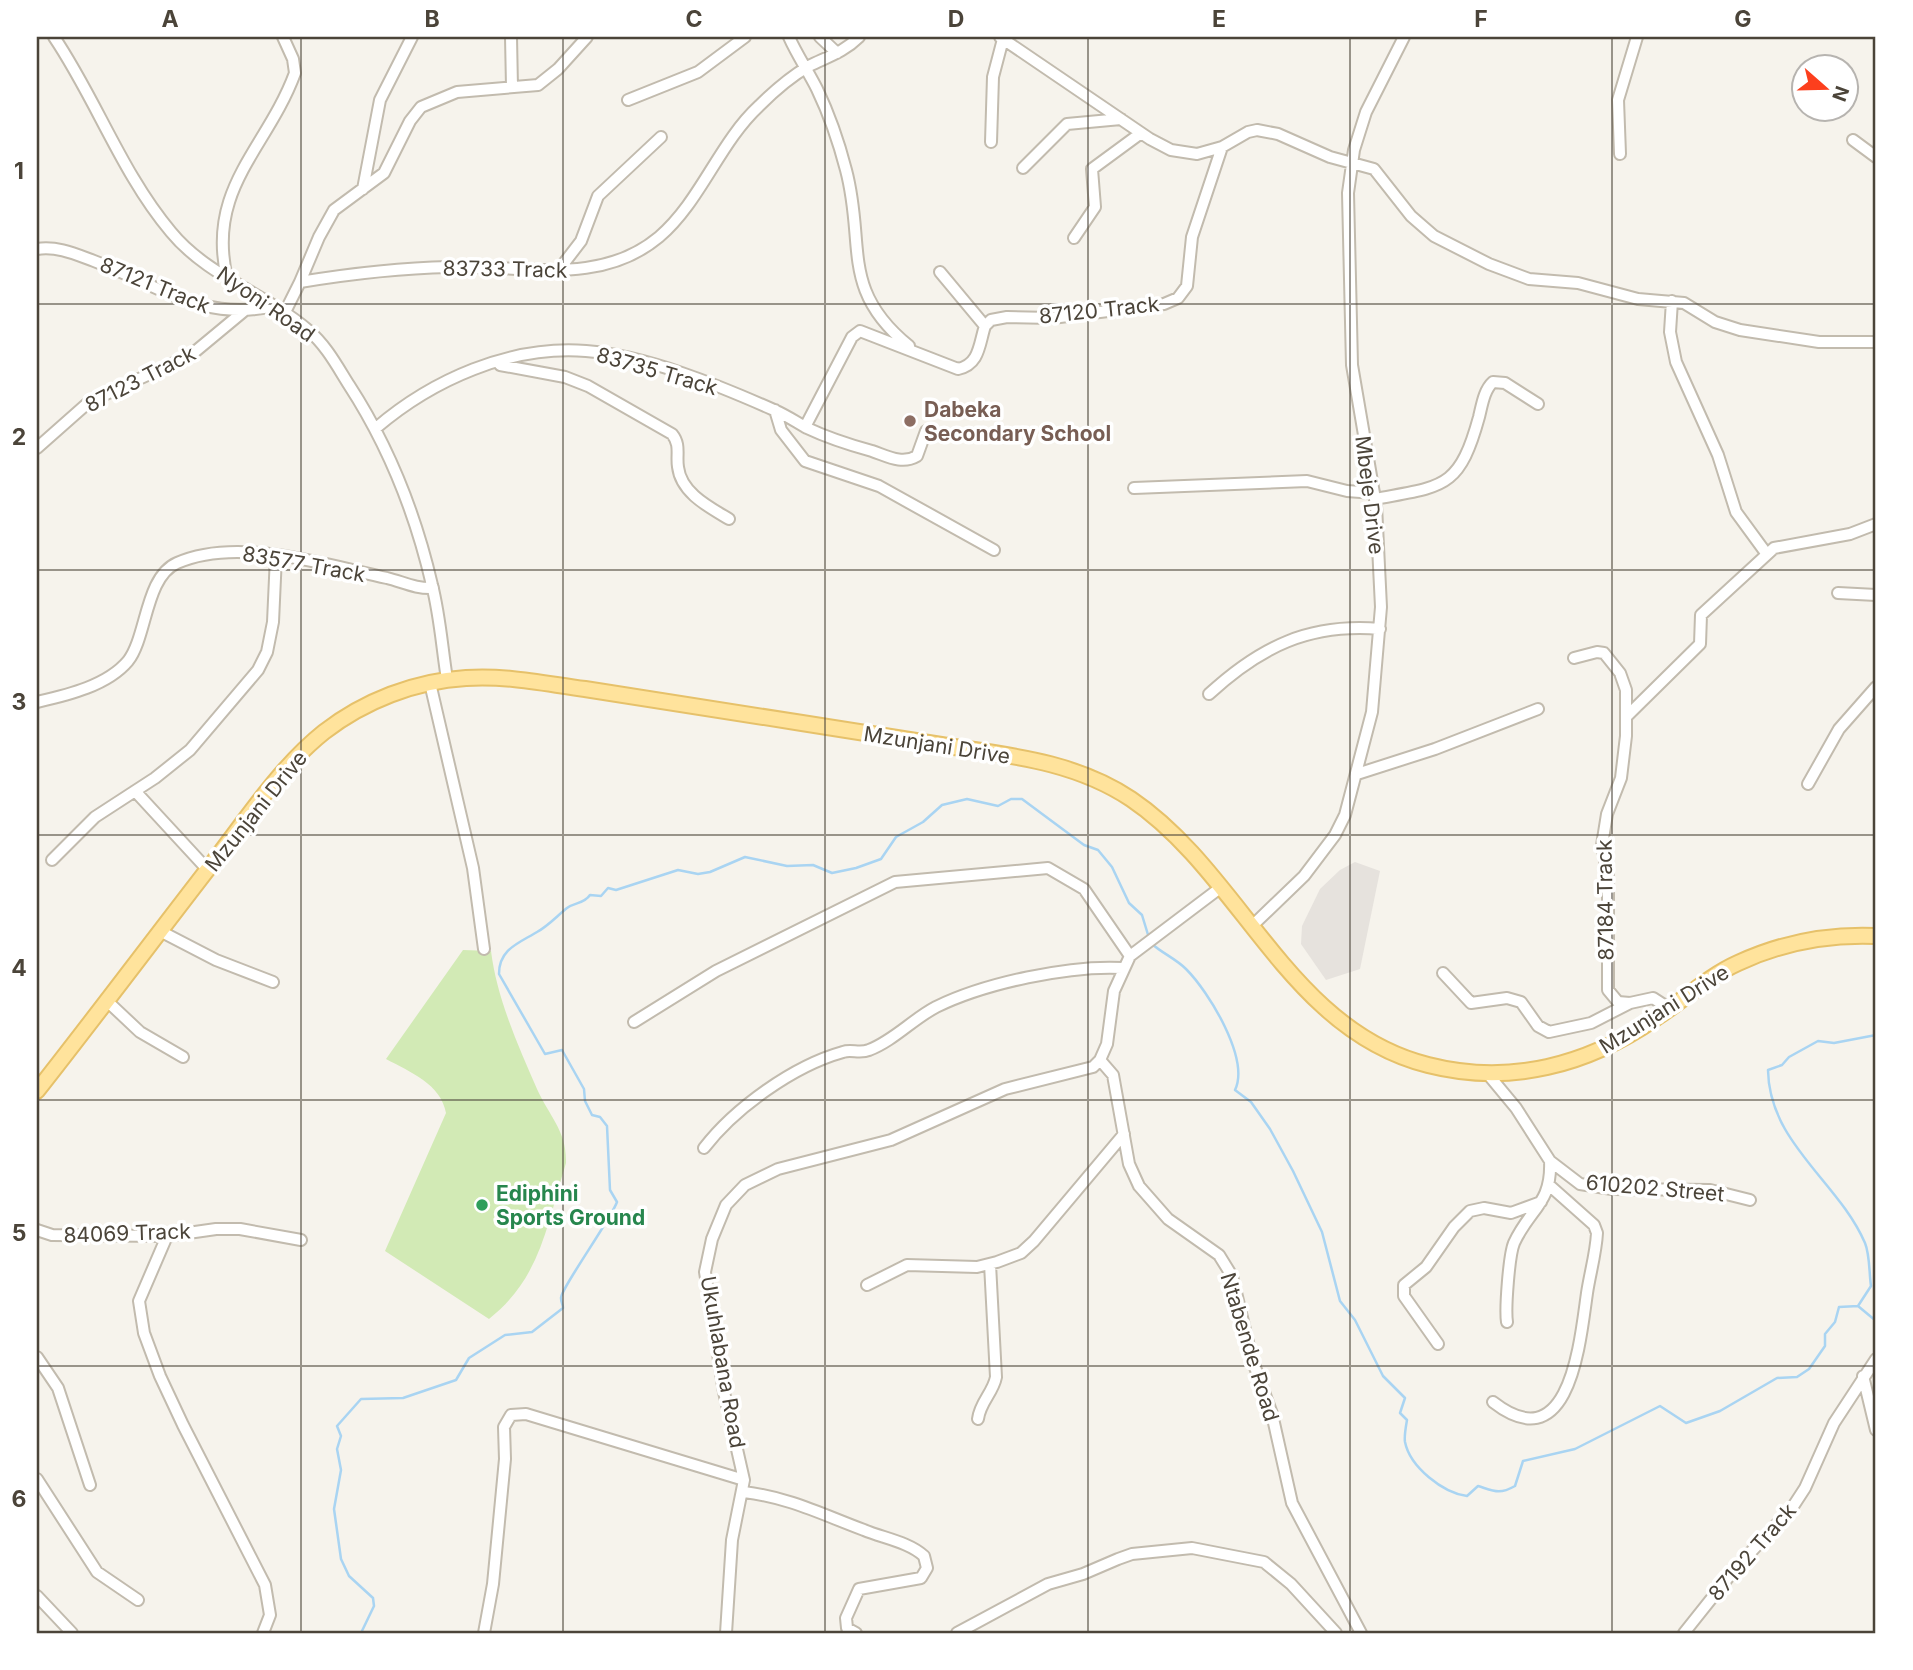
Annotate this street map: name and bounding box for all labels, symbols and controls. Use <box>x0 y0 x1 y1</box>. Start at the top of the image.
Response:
text: A <box>161 5 179 33</box>
text: B <box>424 5 440 33</box>
text: C <box>685 5 703 33</box>
text: D <box>948 5 964 33</box>
text: E <box>1212 5 1226 33</box>
text: F <box>1474 5 1488 33</box>
text: G <box>1734 5 1752 33</box>
north arrow <box>1790 52 1860 122</box>
text: N <box>1827 83 1854 104</box>
text: 1 <box>14 157 24 185</box>
street label: 87121 Track <box>96 252 214 319</box>
street label: 83733 Track <box>442 255 568 283</box>
street label: Nyoni Road <box>212 261 320 347</box>
street label: 87120 Track <box>1038 291 1161 329</box>
street label: 87123 Track <box>81 340 200 418</box>
street label: 83735 Track <box>594 342 721 400</box>
place label: Dabeka Secondary School <box>924 397 1111 446</box>
marker: Dabeka Secondary School <box>902 413 918 429</box>
text: 2 <box>12 423 26 451</box>
street label: Mbeje Drive <box>1350 434 1390 556</box>
street label: 83577 Track <box>241 541 368 587</box>
text: 3 <box>12 688 26 716</box>
street label: Mzunjani Drive <box>862 721 1012 769</box>
street label: Mzunjani Drive <box>200 746 312 876</box>
street label: 87184 Track <box>1591 839 1619 961</box>
text: 4 <box>11 954 27 982</box>
street label: Mzunjani Drive <box>1595 959 1733 1059</box>
street label: 610202 Street <box>1585 1169 1725 1207</box>
place label: Ediphini Sports Ground <box>496 1181 645 1230</box>
marker: Ediphini Sports Ground <box>474 1197 490 1213</box>
street label: 84069 Track <box>63 1218 192 1248</box>
text: 5 <box>12 1219 26 1247</box>
street label: Ntabende Road <box>1216 1270 1284 1424</box>
street label: Ukuhlabana Road <box>696 1274 750 1450</box>
text: 6 <box>12 1485 26 1513</box>
street label: 87192 Track <box>1703 1498 1801 1606</box>

